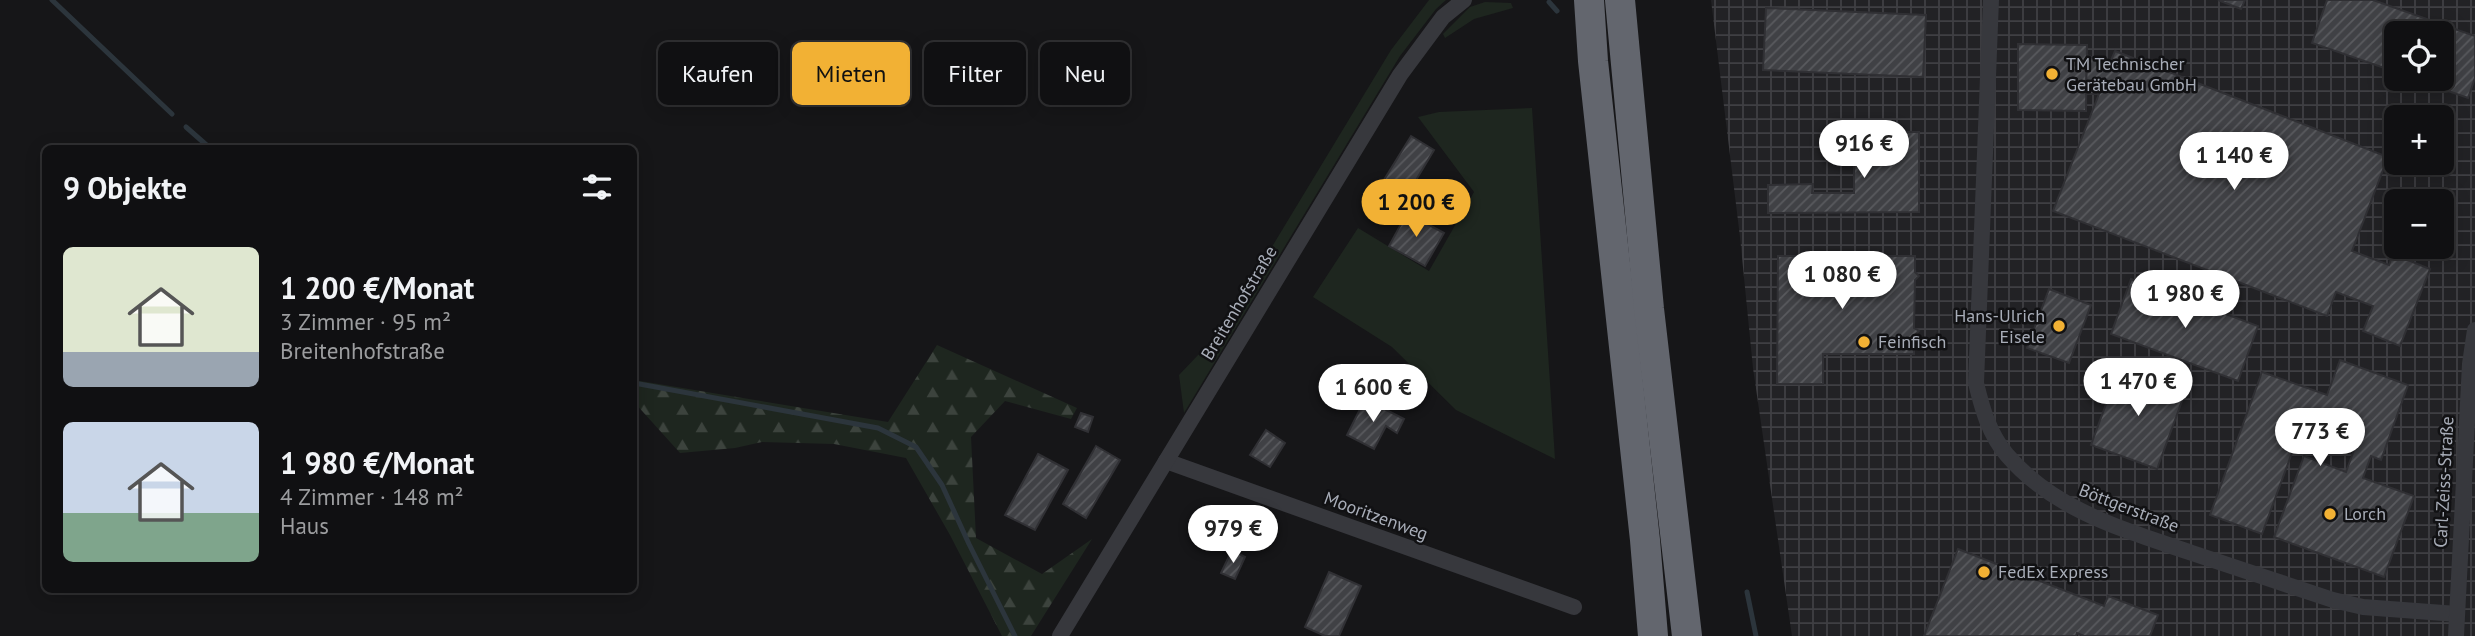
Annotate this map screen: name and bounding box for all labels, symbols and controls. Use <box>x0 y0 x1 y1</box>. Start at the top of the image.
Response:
map controls <box>2384 21 2454 259</box>
button: locate <box>2384 21 2454 91</box>
chip: Kaufen <box>658 42 778 105</box>
chip: Mieten <box>792 42 910 105</box>
chip: Filter <box>924 42 1026 105</box>
chip: Neu <box>1040 42 1130 105</box>
place label: TM Technischer Gerätebau GmbH <box>2066 52 2197 96</box>
marker: TM Technischer Gerätebau GmbH <box>2044 66 2060 82</box>
button: + <box>2384 105 2454 175</box>
pin: 916 € <box>1815 120 1913 180</box>
text: 916 € <box>1835 128 1893 157</box>
pin: 1 140 € <box>2169 132 2299 192</box>
text: 1 140 € <box>2196 140 2272 169</box>
text: 9 Objekte <box>63 168 187 207</box>
icon: filters <box>578 168 616 206</box>
pin: 1 200 € <box>1351 180 1481 239</box>
text: 1 200 € <box>1378 187 1454 216</box>
button: − <box>2384 189 2454 259</box>
street label: Breitenhofstraße <box>1195 242 1282 364</box>
pin: 1 080 € <box>1777 252 1907 311</box>
text: 1 080 € <box>1804 259 1880 288</box>
text: 1 200 €/Monat <box>280 268 474 307</box>
pin: 1 980 € <box>2120 270 2250 330</box>
icon: home <box>119 275 203 359</box>
text: 1 980 € <box>2147 278 2223 307</box>
place label: Hans-Ulrich Eisele <box>1954 304 2045 348</box>
text: 3 Zimmer · 95 m² <box>280 307 451 336</box>
marker: Hans-Ulrich Eisele <box>2051 318 2067 334</box>
place label: Feinfisch <box>1878 330 1946 353</box>
marker: Feinfisch <box>1856 334 1872 350</box>
text: Breitenhofstraße <box>280 336 445 365</box>
pin: 1 470 € <box>2073 358 2203 418</box>
pin: 1 600 € <box>1308 364 1438 424</box>
text: 1 470 € <box>2100 366 2176 395</box>
text: 1 600 € <box>1335 372 1411 401</box>
pin: 773 € <box>2271 408 2369 468</box>
text: 773 € <box>2291 416 2349 445</box>
street label: Carl-Zeiss-Straße <box>2429 416 2458 548</box>
text: 1 980 €/Monat <box>280 443 474 482</box>
icon: home <box>119 450 203 534</box>
street label: Böttgerstraße <box>2076 478 2183 537</box>
text: 4 Zimmer · 148 m² <box>280 482 464 511</box>
street label: Mooritzenweg <box>1321 486 1431 545</box>
place label: Lorch <box>2344 502 2386 525</box>
pin: 979 € <box>1184 505 1282 565</box>
marker: Lorch <box>2322 506 2338 522</box>
text: Haus <box>280 511 329 540</box>
text: 979 € <box>1204 513 1262 542</box>
place label: FedEx Express <box>1998 560 2108 583</box>
marker: FedEx Express <box>1976 564 1992 580</box>

